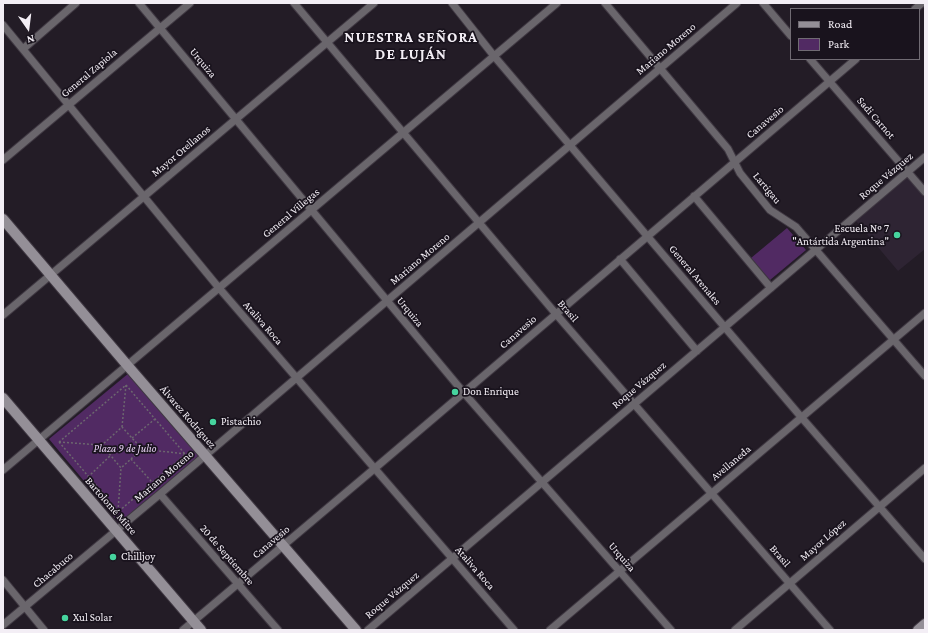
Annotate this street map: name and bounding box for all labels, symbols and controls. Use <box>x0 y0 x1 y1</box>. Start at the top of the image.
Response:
north arrow <box>8 8 48 48</box>
legend <box>790 8 920 60</box>
text: Road <box>828 17 852 31</box>
street label: Mariano Moreno <box>633 20 699 78</box>
district label: NUESTRA SEÑORA DE LUJÁN <box>344 28 478 63</box>
text: N <box>26 33 36 46</box>
text: Park <box>828 37 849 51</box>
street label: Urquiza <box>187 45 219 81</box>
street label: General Zapiola <box>58 46 120 100</box>
street label: Sadi Carnot <box>854 94 898 142</box>
street label: Canavesio <box>744 103 786 141</box>
street label: Mayor Orellanos <box>149 122 213 180</box>
street label: Roque Vázquez <box>856 150 916 202</box>
street label: Lartigau <box>750 170 784 206</box>
street label: General Villegas <box>260 185 322 241</box>
place label: Escuela Nº 7 "Antártida Argentina" <box>792 222 889 248</box>
street label: Mariano Moreno <box>387 230 453 288</box>
marker: Escuela Nº 7 "Antártida Argentina" <box>892 230 902 240</box>
street label: General Arenales <box>666 242 724 308</box>
street label: Urquiza <box>394 294 426 330</box>
street label: Brasil <box>555 297 581 325</box>
street label: Ataliva Roca <box>240 298 286 348</box>
street label: Canavesio <box>497 312 539 352</box>
street label: Roque Vázquez <box>609 359 669 411</box>
street label: Álvarez Rodríguez <box>157 383 219 451</box>
place label: Don Enrique <box>463 385 519 399</box>
marker: Don Enrique <box>450 387 460 397</box>
place label: Pistachio <box>221 415 261 429</box>
marker: Pistachio <box>208 417 218 427</box>
park label: Plaza 9 de Julio <box>93 442 157 456</box>
street label: Avellaneda <box>708 442 754 484</box>
street label: Mariano Moreno <box>131 447 197 505</box>
street label: Bartolomé Mitre <box>82 474 140 538</box>
street label: Mayor López <box>797 516 849 564</box>
street label: 20 de Septiembre <box>197 522 257 588</box>
street label: Canavesio <box>250 523 292 561</box>
street label: Urquiza <box>606 539 638 575</box>
street label: Brasil <box>767 542 793 570</box>
street label: Ataliva Roca <box>452 543 498 593</box>
street label: Chacabuco <box>30 549 76 591</box>
place label: Chilljoy <box>121 550 155 564</box>
marker: Chilljoy <box>108 552 118 562</box>
street label: Roque Vázquez <box>362 569 422 621</box>
place label: Xul Solar <box>73 611 112 625</box>
marker: Xul Solar <box>60 613 70 623</box>

